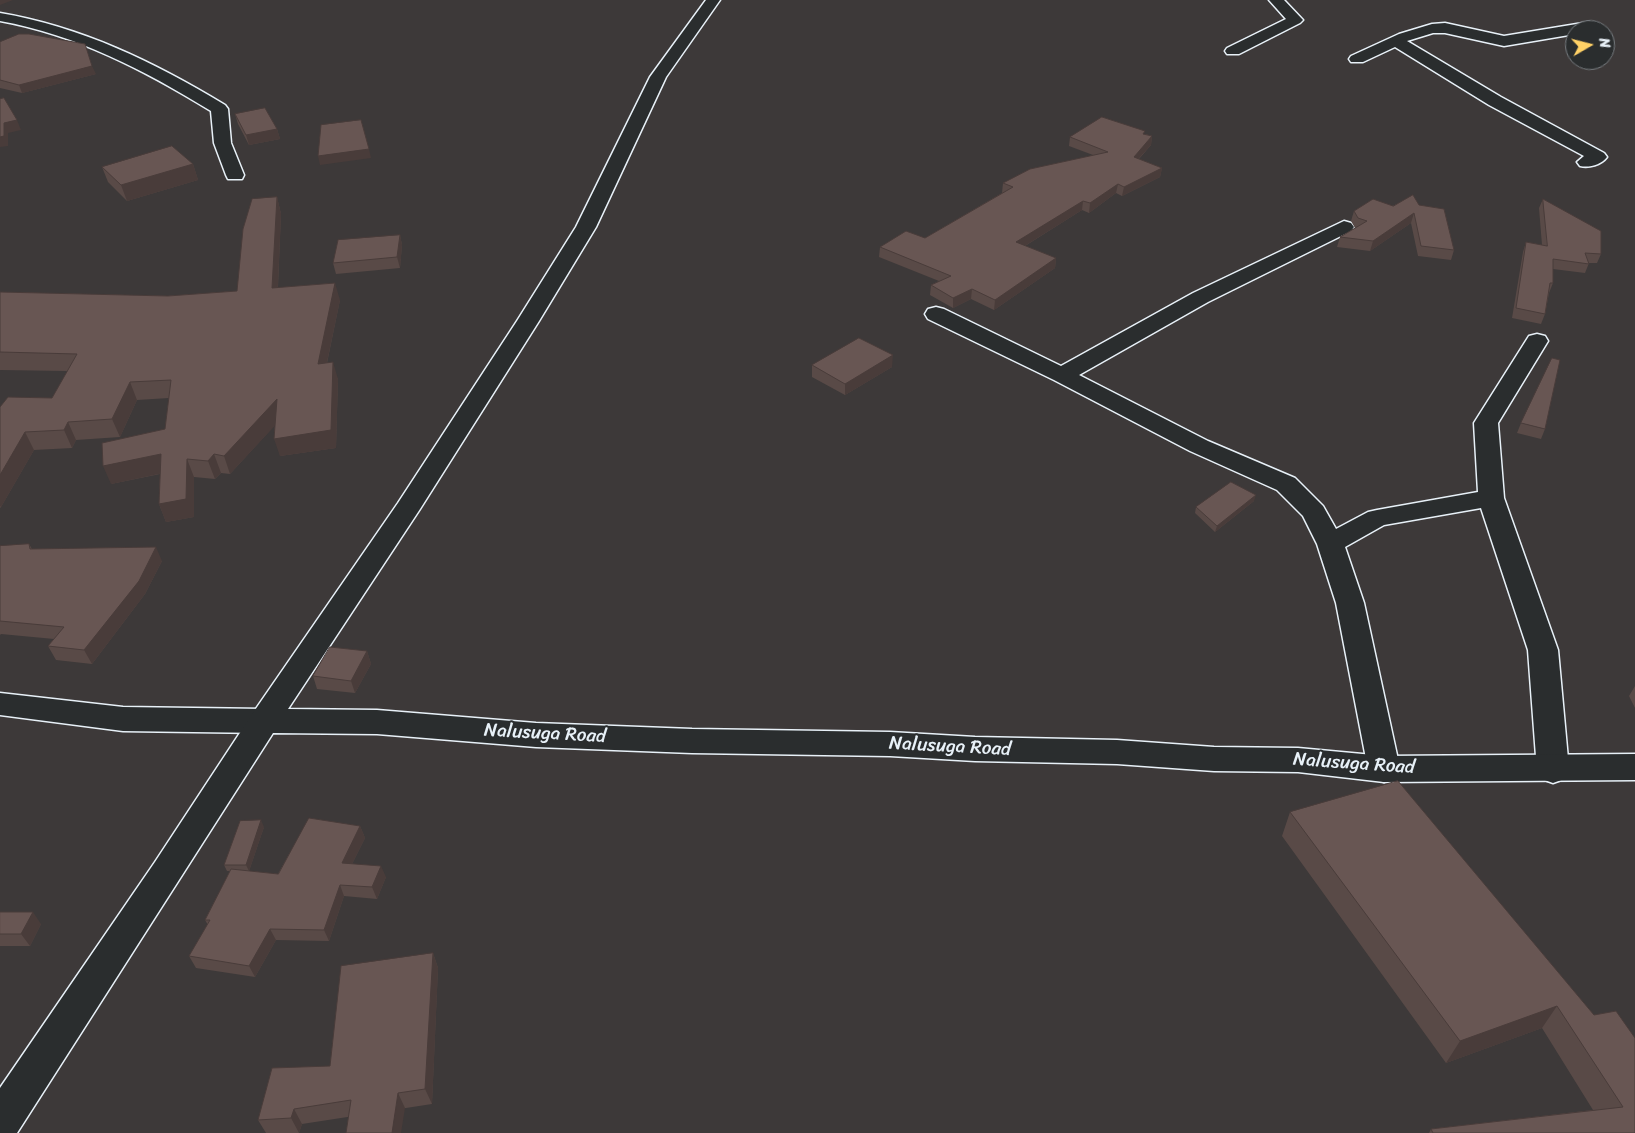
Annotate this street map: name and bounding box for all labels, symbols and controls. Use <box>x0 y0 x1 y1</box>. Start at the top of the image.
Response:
north arrow <box>1565 20 1615 70</box>
text: N <box>1591 36 1617 50</box>
street label: Nalusuga Road <box>483 719 607 749</box>
street label: Nalusuga Road <box>888 732 1012 762</box>
street label: Nalusuga Road <box>1292 748 1416 780</box>

